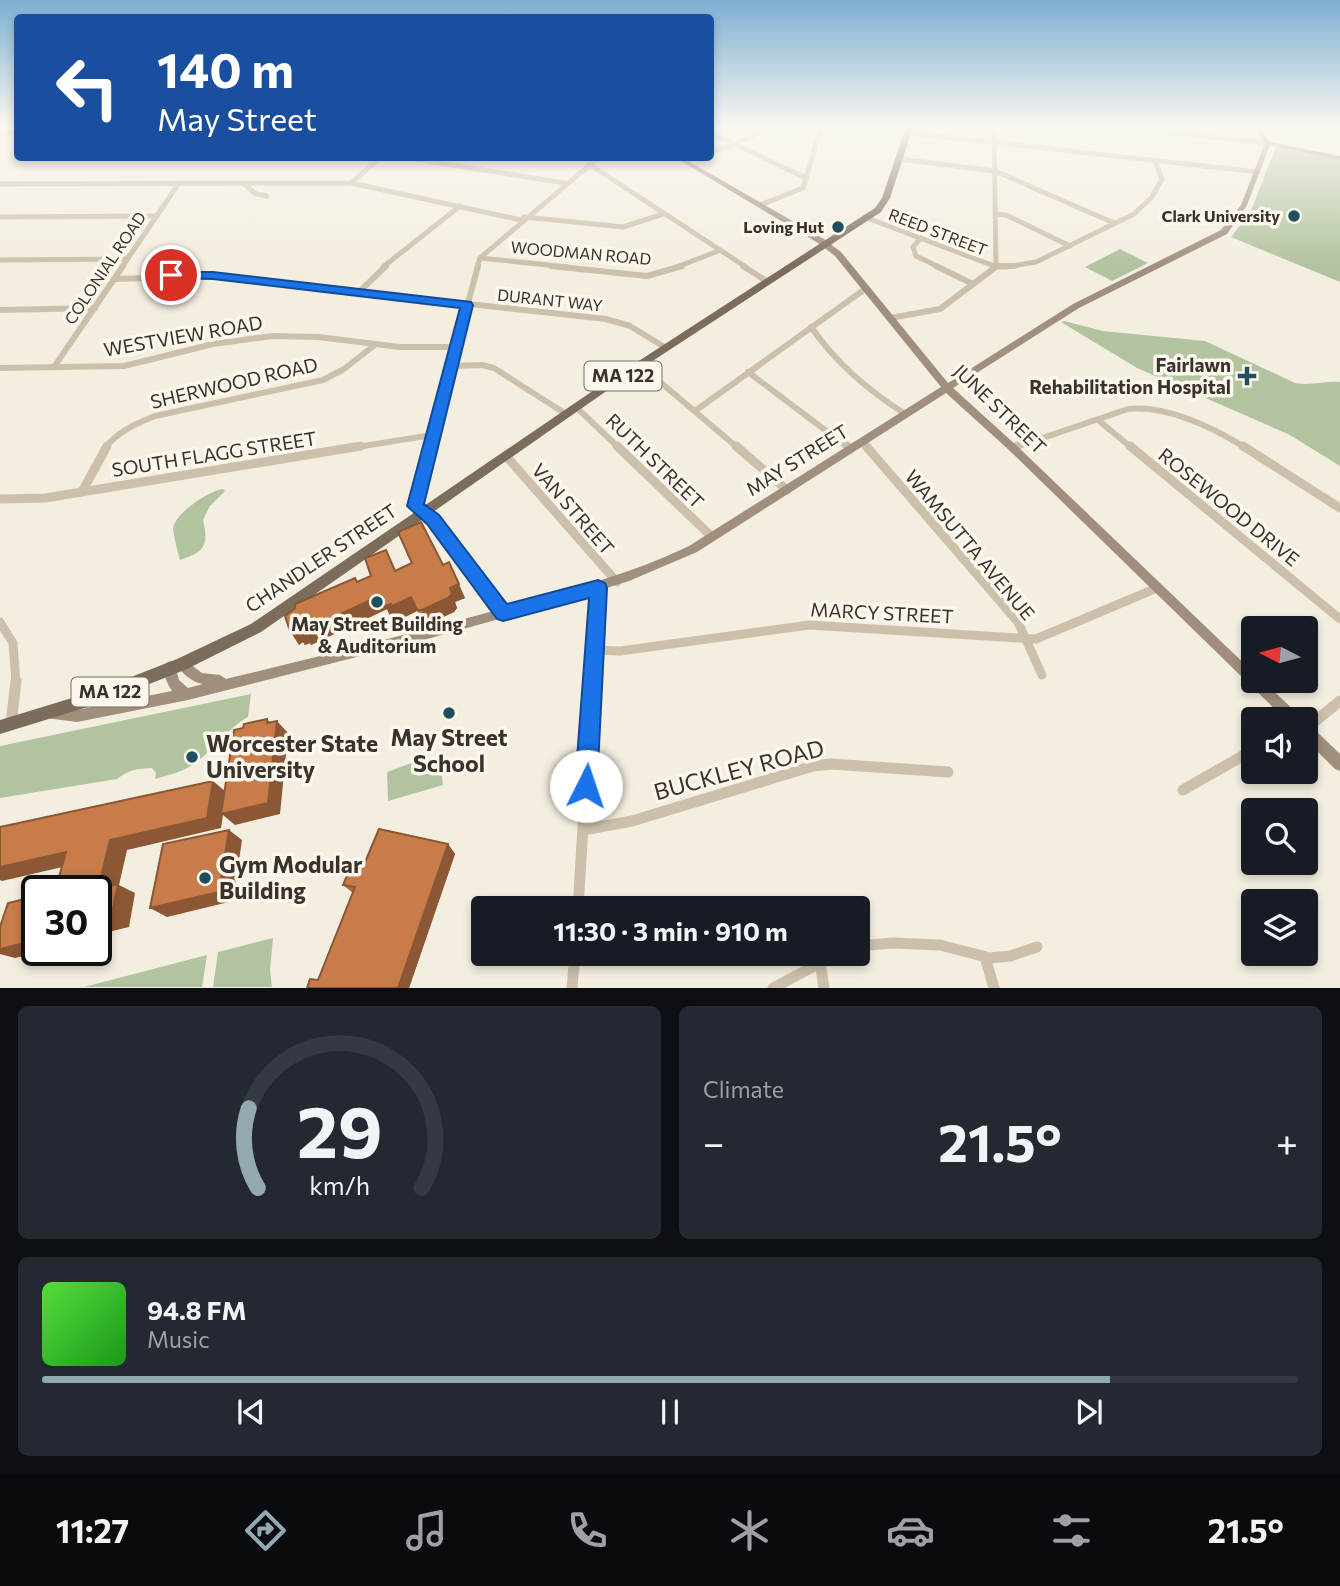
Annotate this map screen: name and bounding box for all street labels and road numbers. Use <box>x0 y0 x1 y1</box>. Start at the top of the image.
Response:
street label: REED STREET <box>886 204 990 259</box>
street label: COLONIAL ROAD <box>60 208 149 328</box>
street label: WOODMAN ROAD <box>510 237 652 268</box>
street label: DURANT WAY <box>496 285 604 315</box>
street label: WESTVIEW ROAD <box>102 310 264 361</box>
street label: SHERWOOD ROAD <box>148 352 320 413</box>
street label: JUNE STREET <box>949 359 1051 458</box>
road number: MA 122 <box>584 362 662 390</box>
street label: RUTH STREET <box>602 408 709 513</box>
street label: MAY STREET <box>741 419 852 500</box>
street label: SOUTH FLAGG STREET <box>110 426 318 481</box>
street label: ROSEWOOD DRIVE <box>1154 443 1304 570</box>
street label: VAN STREET <box>528 458 619 559</box>
street label: WAMSUTTA AVENUE <box>901 465 1040 625</box>
street label: CHANDLER STREET <box>241 498 401 617</box>
street label: MARCY STREET <box>810 597 954 628</box>
road number: MA 122 <box>72 678 148 706</box>
street label: BUCKLEY ROAD <box>651 733 827 805</box>

